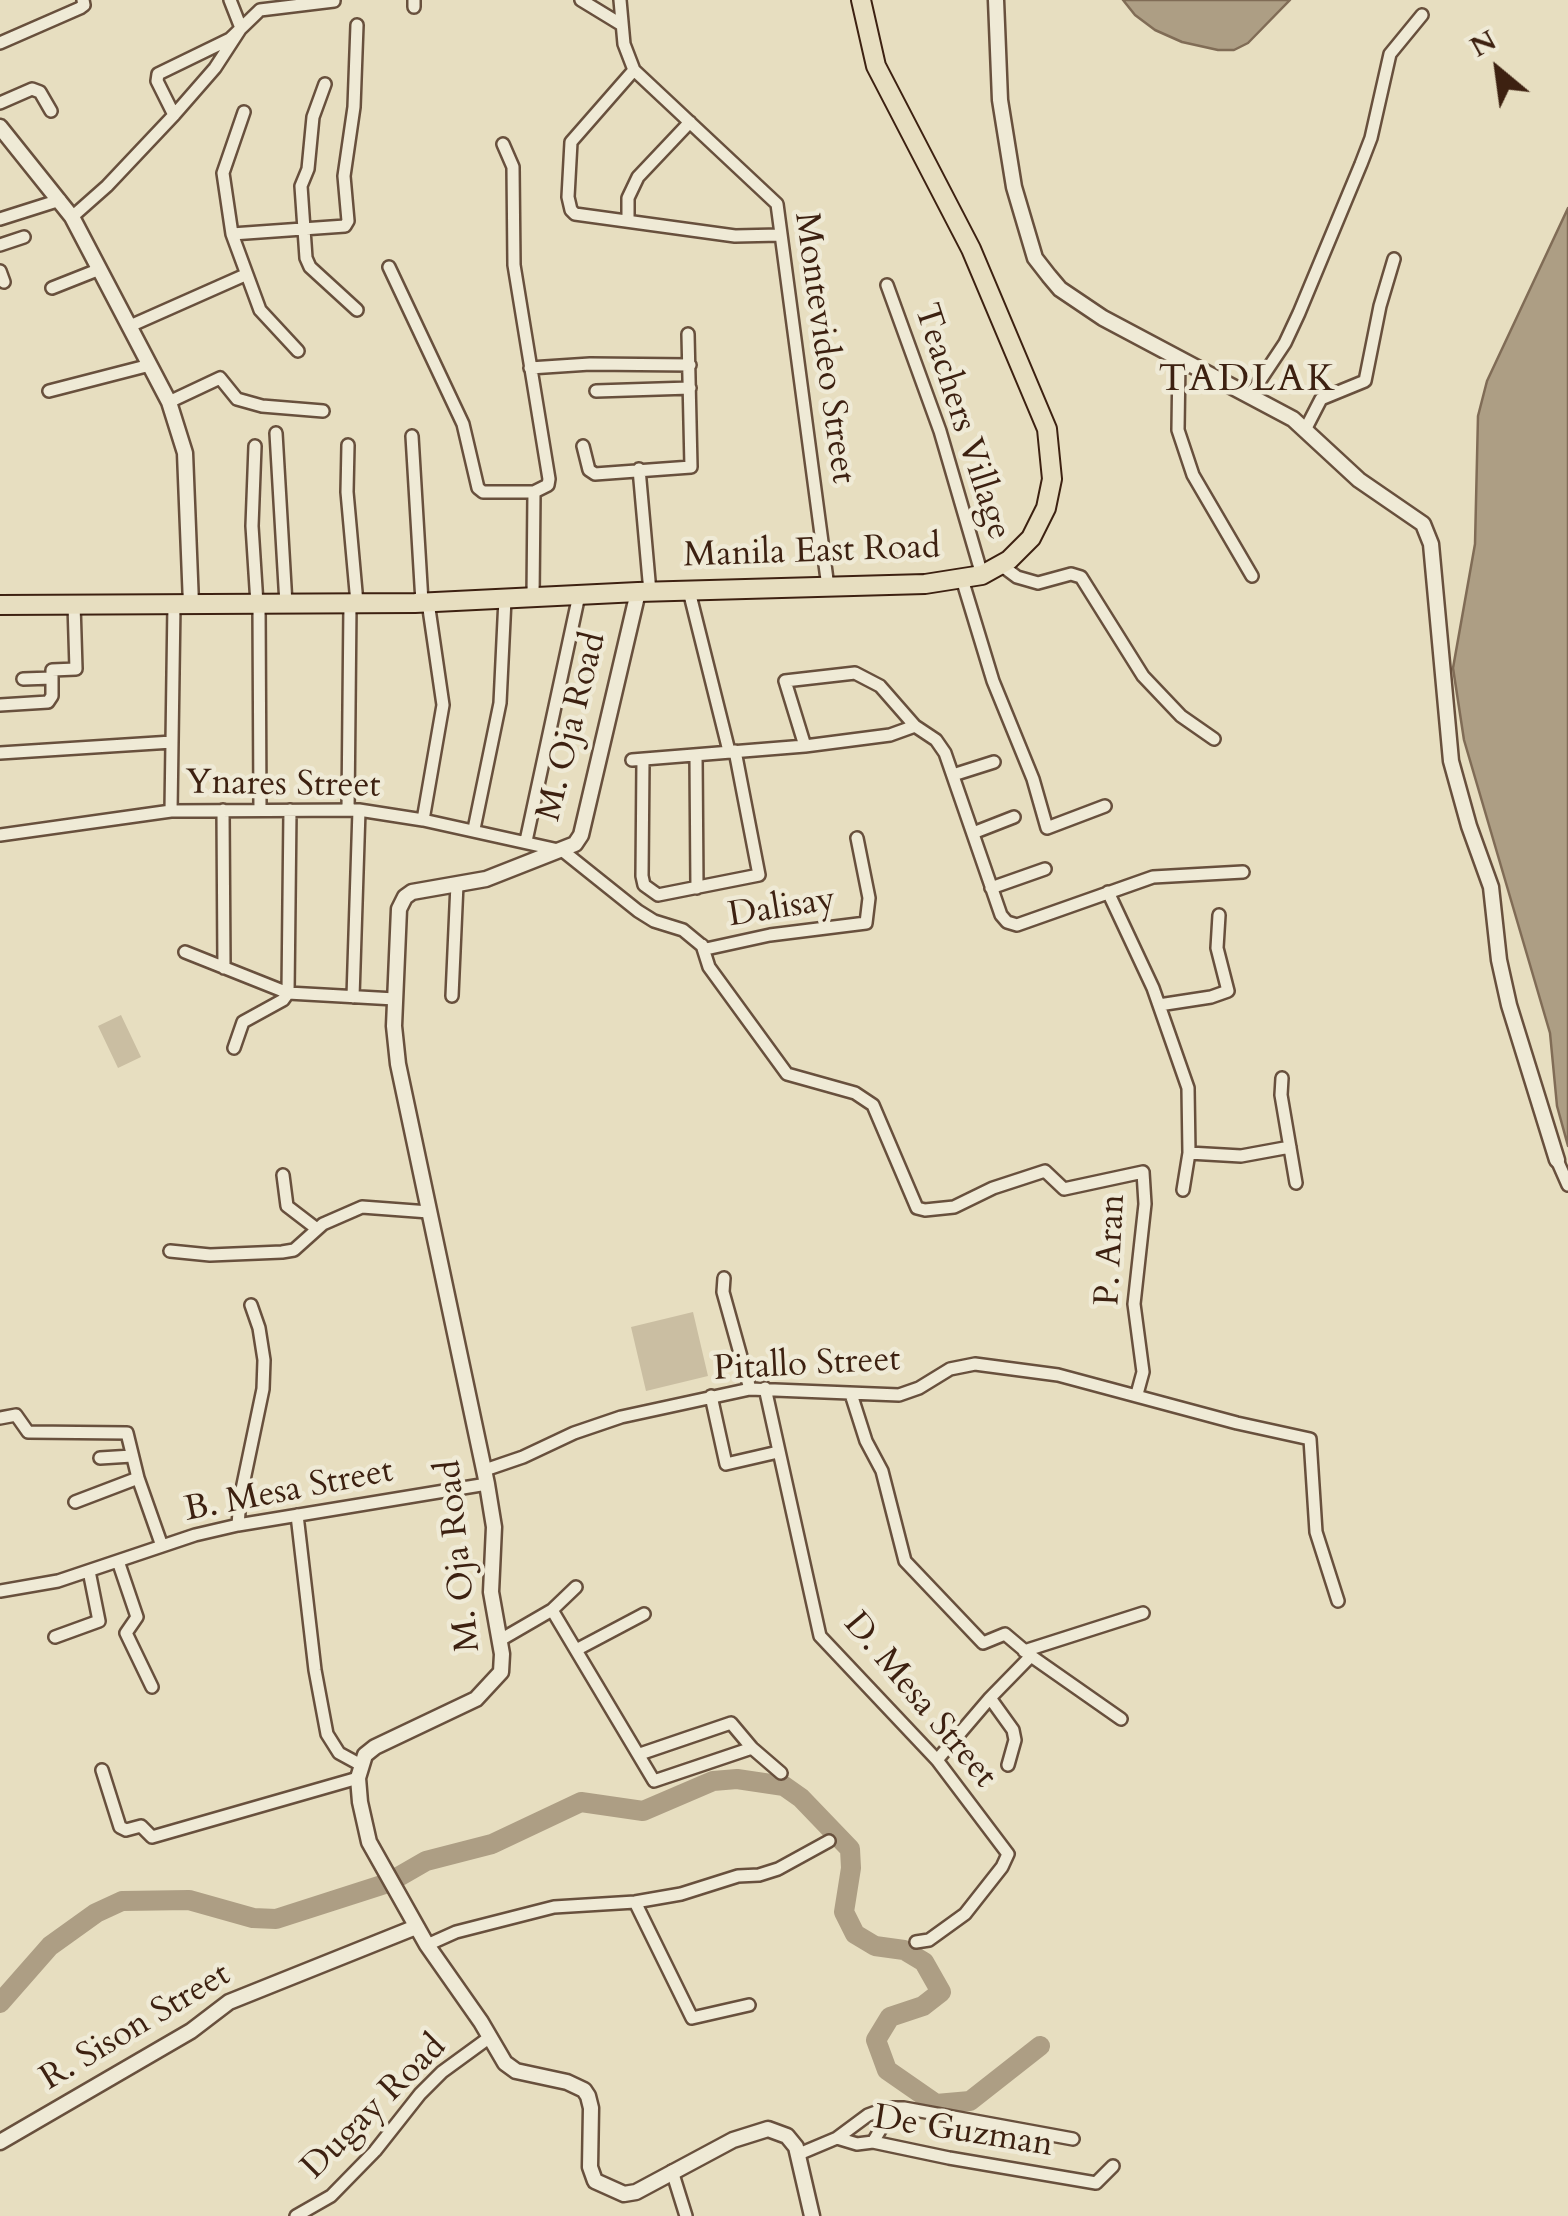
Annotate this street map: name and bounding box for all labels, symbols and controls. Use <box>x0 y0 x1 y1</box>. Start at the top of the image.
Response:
north arrow <box>1448 20 1548 120</box>
text: N <box>1464 21 1503 66</box>
street label: Montevideo Street <box>783 210 863 486</box>
street label: Teachers Village <box>903 299 1019 545</box>
district label: TADLAK <box>1158 358 1338 404</box>
street label: Manila East Road <box>683 528 941 578</box>
street label: M. Oja Road <box>529 628 617 826</box>
street label: Ynares Street <box>185 763 381 809</box>
street label: Dalisay <box>726 880 838 938</box>
street label: P. Aran <box>1088 1193 1136 1307</box>
street label: Pitallo Street <box>713 1340 901 1392</box>
street label: B. Mesa Street <box>181 1451 397 1533</box>
street label: M. Oja Road <box>429 1458 491 1654</box>
street label: D. Mesa Street <box>833 1605 1005 1797</box>
street label: R. Sison Street <box>33 1955 239 2101</box>
street label: Dugay Road <box>294 2027 456 2189</box>
street label: De Guzman <box>870 2098 1056 2168</box>

